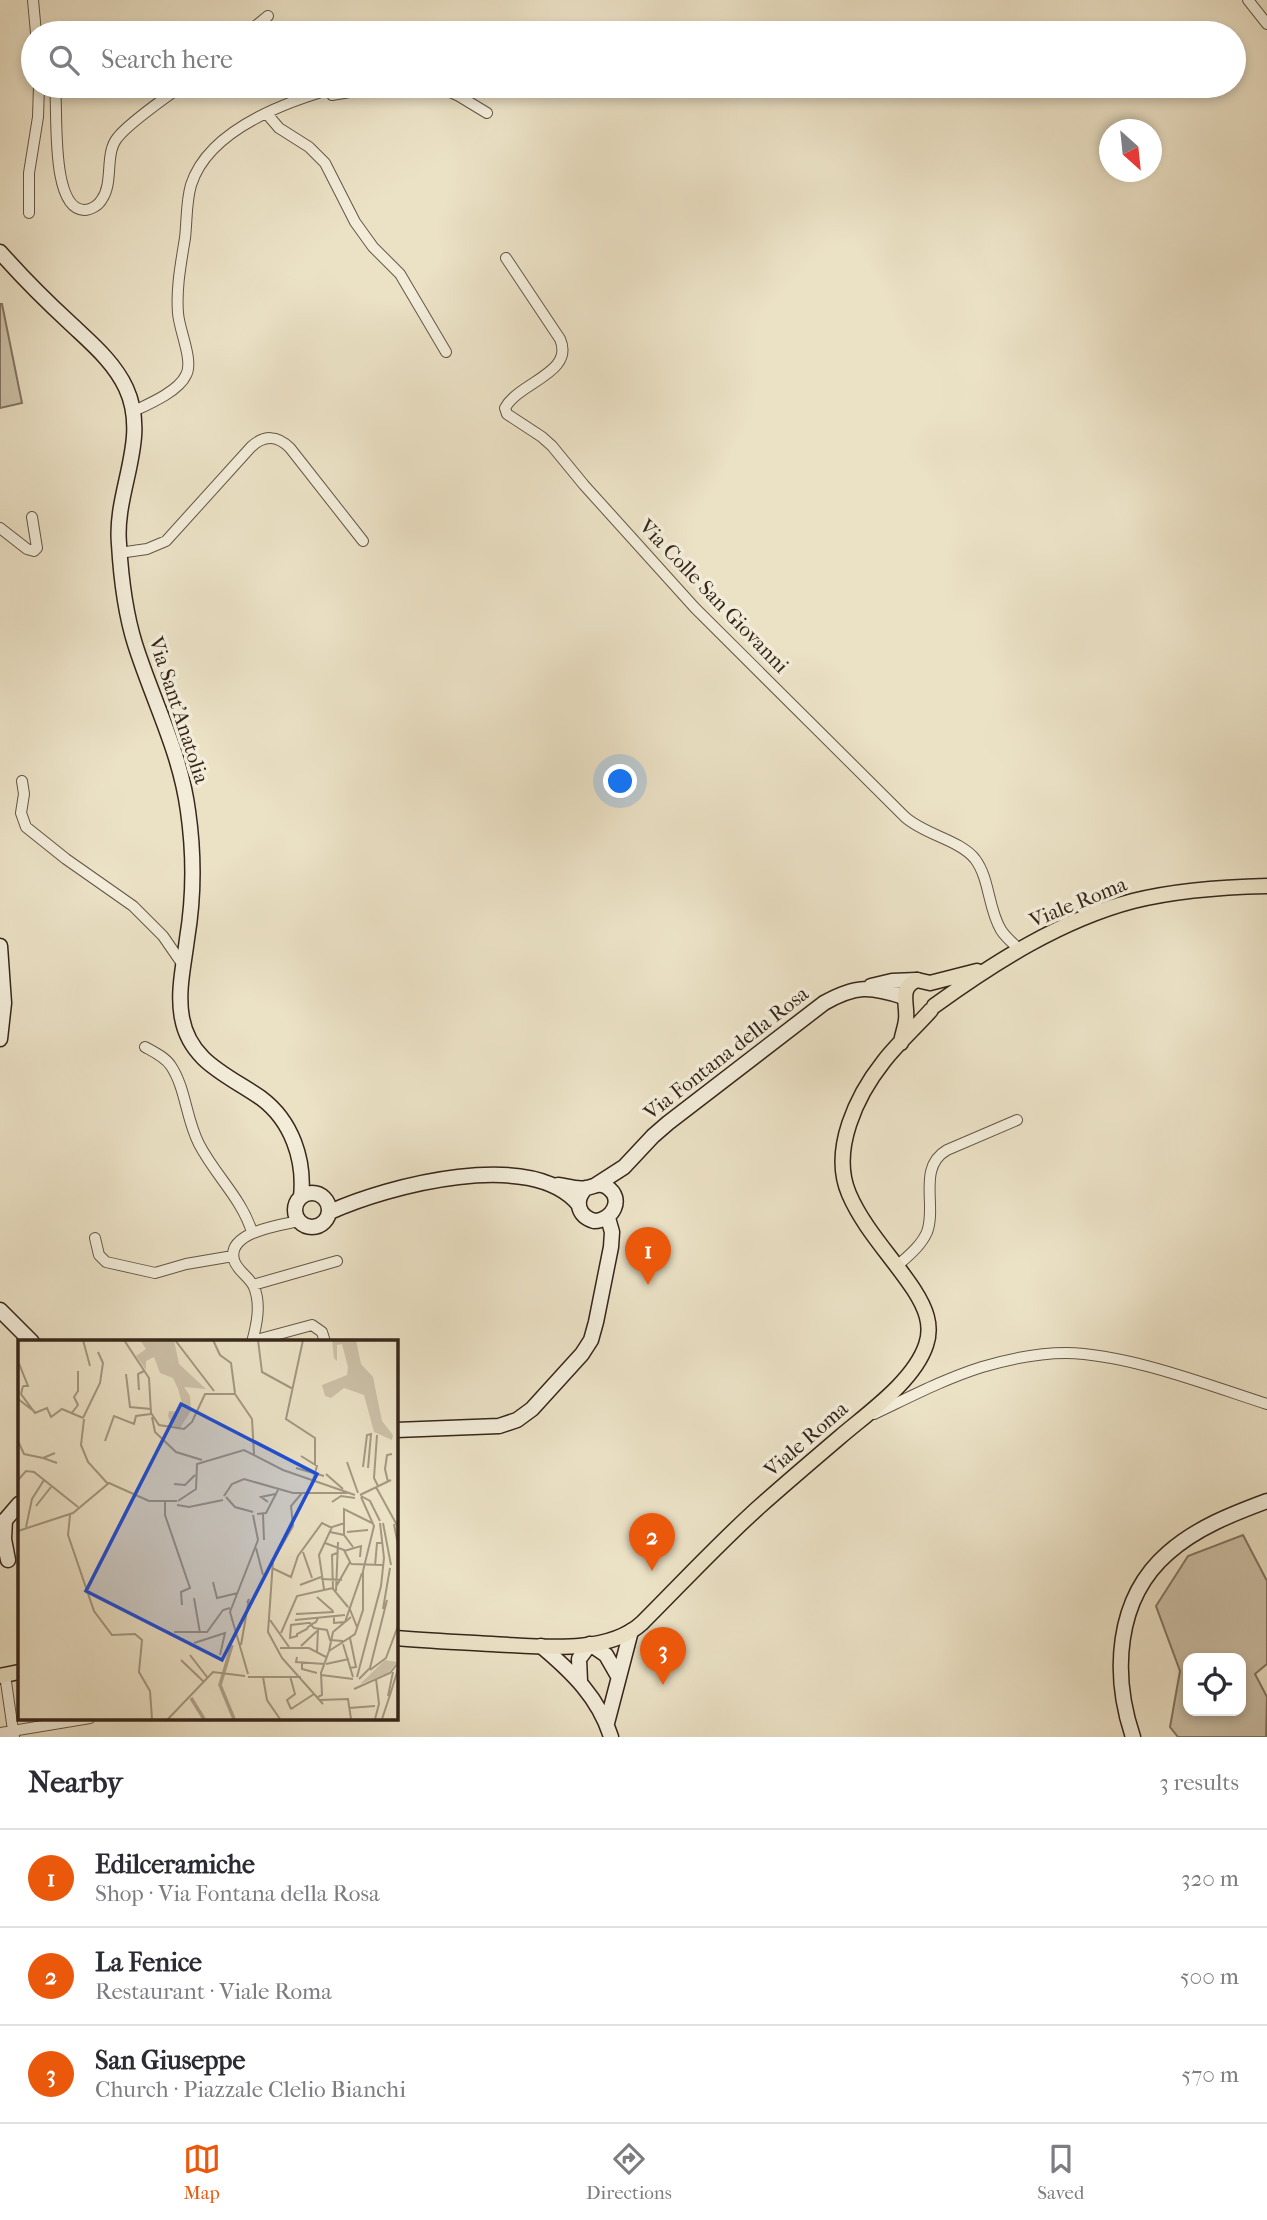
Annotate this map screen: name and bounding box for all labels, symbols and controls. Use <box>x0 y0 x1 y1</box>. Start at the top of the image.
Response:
search box <box>21 21 1246 98</box>
icon: search <box>45 41 83 79</box>
text: Search here <box>101 44 233 75</box>
north arrow <box>1099 119 1162 182</box>
street label: Via Colle San Giovanni <box>634 514 794 678</box>
street label: Via Sant'Anatolia <box>144 633 214 787</box>
your location <box>603 764 637 798</box>
street label: Viale Roma <box>1025 872 1130 933</box>
street label: Via Fontana della Rosa <box>638 981 813 1125</box>
pin: 1 <box>625 1227 671 1285</box>
inset map <box>18 1340 397 1720</box>
street label: Viale Roma <box>759 1396 853 1482</box>
pin: 2 <box>629 1513 675 1571</box>
pin: 3 <box>640 1627 686 1685</box>
map controls <box>1183 1653 1246 1716</box>
button: locate <box>1183 1653 1246 1716</box>
text: Nearby <box>28 1765 123 1800</box>
text: 3 results <box>1159 1769 1239 1796</box>
text: Edilceramiche <box>95 1849 255 1880</box>
text: 1 <box>47 1865 55 1892</box>
text: 320 m <box>1181 1865 1239 1892</box>
text: Shop · Via Fontana della Rosa <box>95 1880 380 1907</box>
text: La Fenice <box>95 1947 202 1978</box>
text: 2 <box>45 1963 57 1990</box>
text: 500 m <box>1180 1963 1239 1990</box>
text: Restaurant · Viale Roma <box>95 1978 332 2005</box>
text: San Giuseppe <box>95 2045 245 2076</box>
text: 3 <box>46 2061 56 2088</box>
text: 570 m <box>1181 2061 1239 2088</box>
text: Church · Piazzale Clelio Bianchi <box>95 2076 406 2103</box>
tab: Map <box>183 2140 221 2204</box>
tab: Directions <box>586 2140 672 2204</box>
tab: Saved <box>1037 2140 1084 2204</box>

